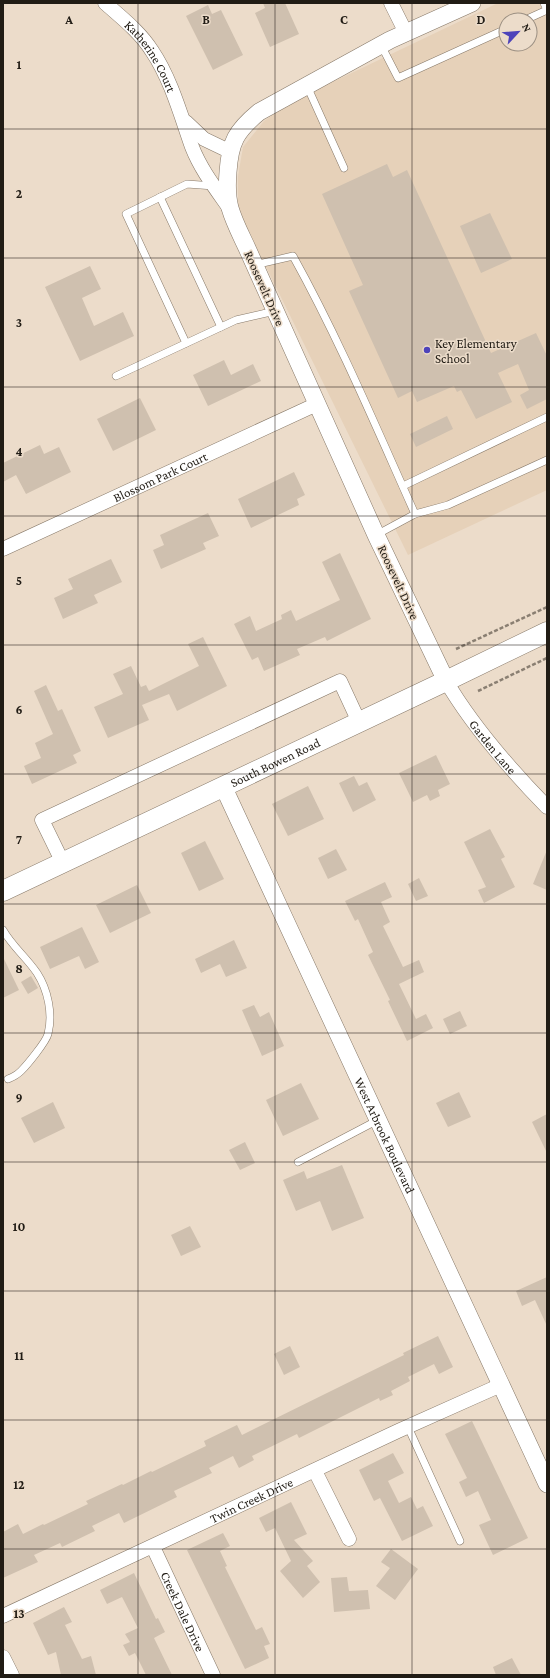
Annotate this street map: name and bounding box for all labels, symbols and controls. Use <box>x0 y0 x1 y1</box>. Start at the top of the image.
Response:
text: A <box>64 12 73 27</box>
text: B <box>202 12 210 27</box>
text: C <box>340 12 348 27</box>
text: D <box>477 12 486 27</box>
north arrow <box>498 12 538 52</box>
street label: Katherine Court <box>122 17 179 95</box>
text: N <box>520 22 534 34</box>
text: 1 <box>17 57 22 72</box>
text: 2 <box>16 186 23 201</box>
street label: Roosevelt Drive <box>241 248 288 328</box>
text: 3 <box>16 315 22 330</box>
place label: Key Elementary School <box>435 336 518 366</box>
marker: Key Elementary School <box>422 345 432 355</box>
text: 4 <box>15 444 23 459</box>
street label: Blossom Park Court <box>111 448 210 505</box>
street label: Roosevelt Drive <box>375 542 423 622</box>
text: 5 <box>16 573 22 588</box>
text: 6 <box>15 702 23 717</box>
street label: Garden Lane <box>466 717 520 778</box>
street label: South Bowen Road <box>228 735 323 790</box>
text: 7 <box>16 832 22 847</box>
text: 8 <box>15 961 23 976</box>
street label: West Arbrook Boulevard <box>351 1075 418 1196</box>
text: 9 <box>15 1090 23 1105</box>
text: 10 <box>13 1219 25 1234</box>
text: 11 <box>14 1348 24 1363</box>
street label: Twin Creek Drive <box>207 1474 295 1526</box>
text: 12 <box>13 1477 25 1492</box>
street label: Creek Dale Drive <box>157 1569 208 1654</box>
text: 13 <box>13 1606 25 1621</box>

